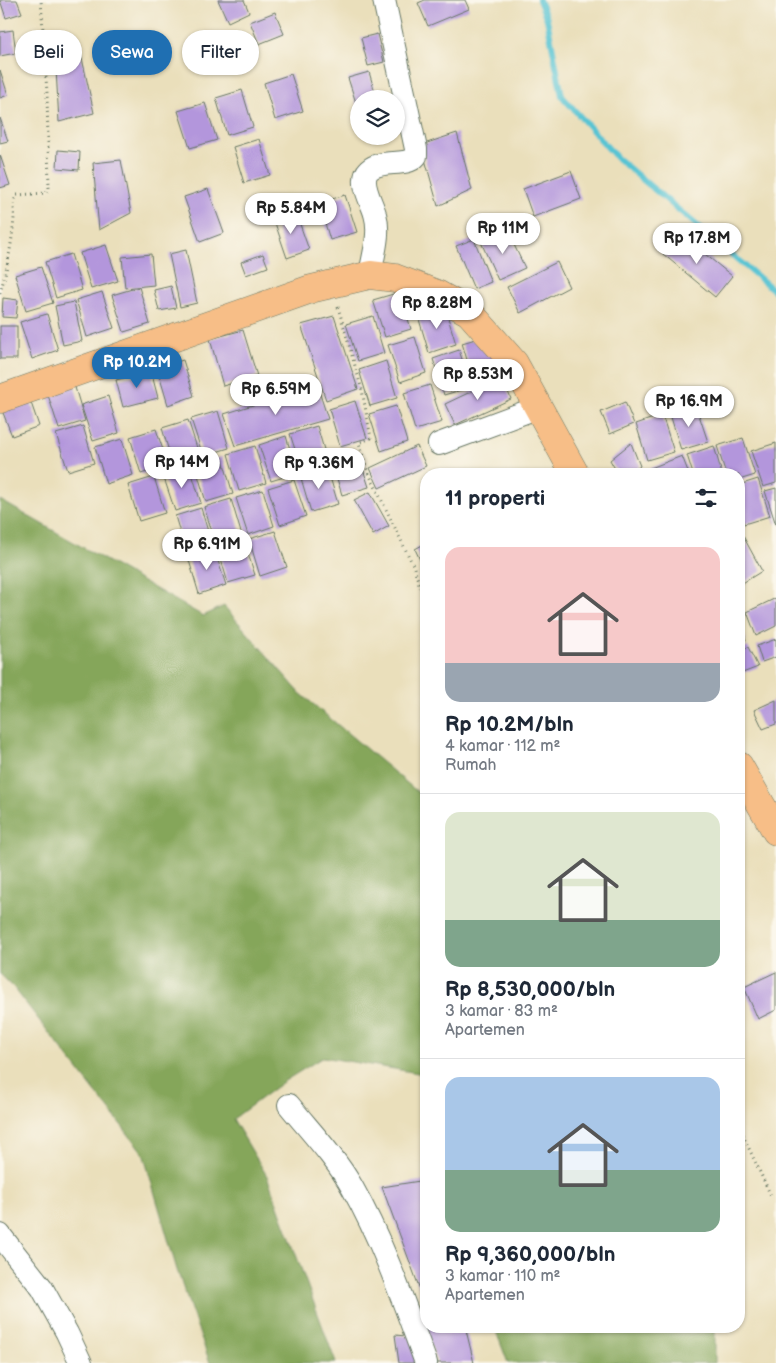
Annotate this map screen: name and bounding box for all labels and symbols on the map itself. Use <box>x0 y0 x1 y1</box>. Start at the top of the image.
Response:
pin: Rp 5.84M <box>239 192 343 235</box>
pin: Rp 11M <box>462 212 544 255</box>
pin: Rp 17.8M <box>645 222 749 265</box>
pin: Rp 8.28M <box>385 288 489 330</box>
pin: Rp 10.2M <box>85 346 189 389</box>
pin: Rp 8.53M <box>426 358 530 401</box>
pin: Rp 6.59M <box>224 374 328 416</box>
pin: Rp 16.9M <box>637 386 741 428</box>
pin: Rp 14M <box>141 446 223 489</box>
pin: Rp 9.36M <box>267 448 371 490</box>
pin: Rp 6.91M <box>155 528 259 571</box>

